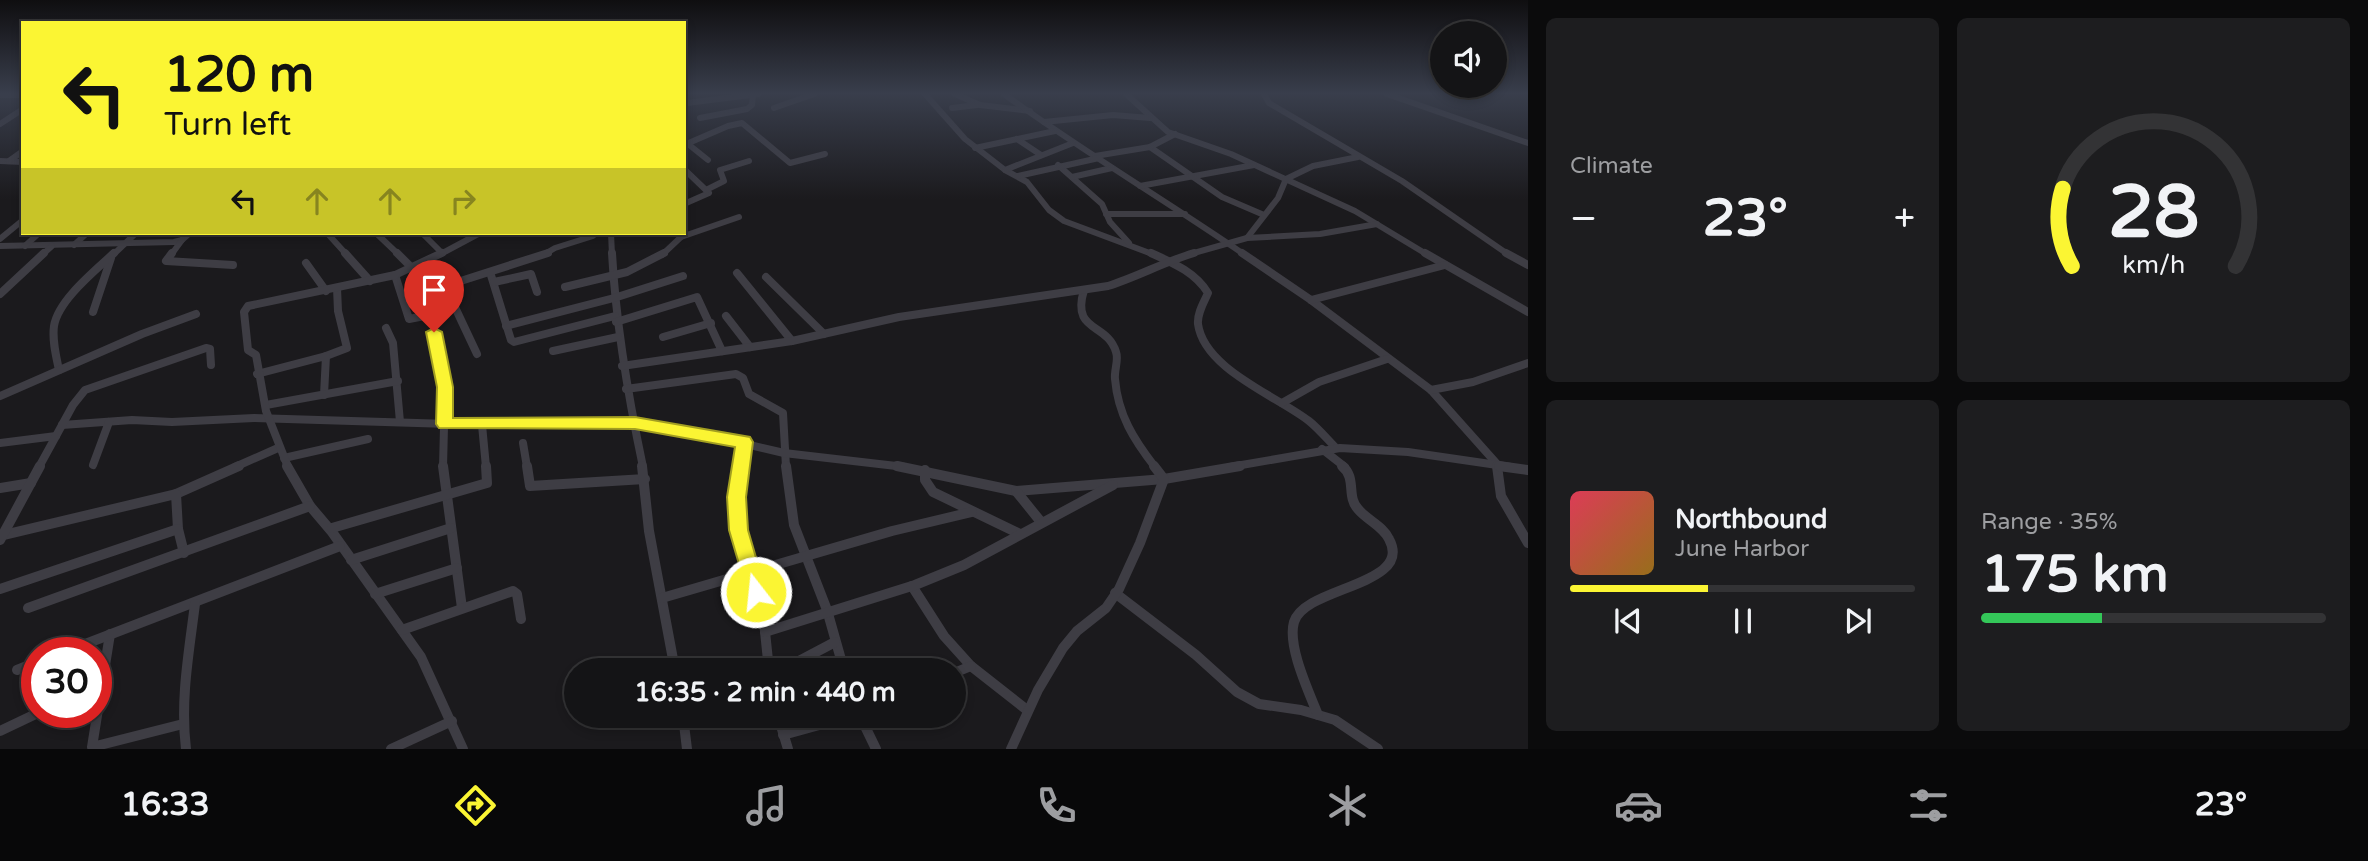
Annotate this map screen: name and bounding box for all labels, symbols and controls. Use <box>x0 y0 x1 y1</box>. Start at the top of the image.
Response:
map controls <box>1430 21 1507 98</box>
button: sound <box>1430 21 1507 98</box>
text: 120 m <box>164 46 314 105</box>
icon: left <box>49 49 140 140</box>
text: Turn left <box>164 106 291 144</box>
text: Climate <box>1570 152 1653 180</box>
text: 28 <box>2108 169 2199 257</box>
icon: left <box>225 182 263 220</box>
icon: ahead <box>298 182 336 220</box>
icon: ahead <box>371 182 409 220</box>
icon: right <box>444 182 482 220</box>
text: 23° <box>1703 187 1788 250</box>
text: − <box>1570 196 1597 242</box>
text: + <box>1894 196 1915 242</box>
text: km/h <box>2122 250 2185 280</box>
pin <box>404 260 464 332</box>
icon: arrive <box>415 271 453 309</box>
text: Northbound <box>1675 504 1827 535</box>
text: Range · 35% <box>1981 508 2117 536</box>
text: June Harbor <box>1675 535 1809 563</box>
text: 175 km <box>1981 543 2169 606</box>
position arrow <box>719 555 793 629</box>
icon: previous <box>1609 602 1647 640</box>
icon: pause <box>1724 602 1762 640</box>
icon: next <box>1839 602 1877 640</box>
speed limit sign: 30 <box>21 637 112 728</box>
text: 16:35 · 2 min · 440 m <box>634 677 896 708</box>
icon: directions <box>451 781 500 830</box>
icon: music <box>742 781 791 830</box>
icon: phone <box>1032 781 1081 830</box>
icon: climate <box>1323 781 1372 830</box>
icon: car <box>1614 781 1663 830</box>
icon: filters <box>1904 781 1953 830</box>
text: 16:33 <box>121 786 210 824</box>
text: 23° <box>2195 786 2247 824</box>

